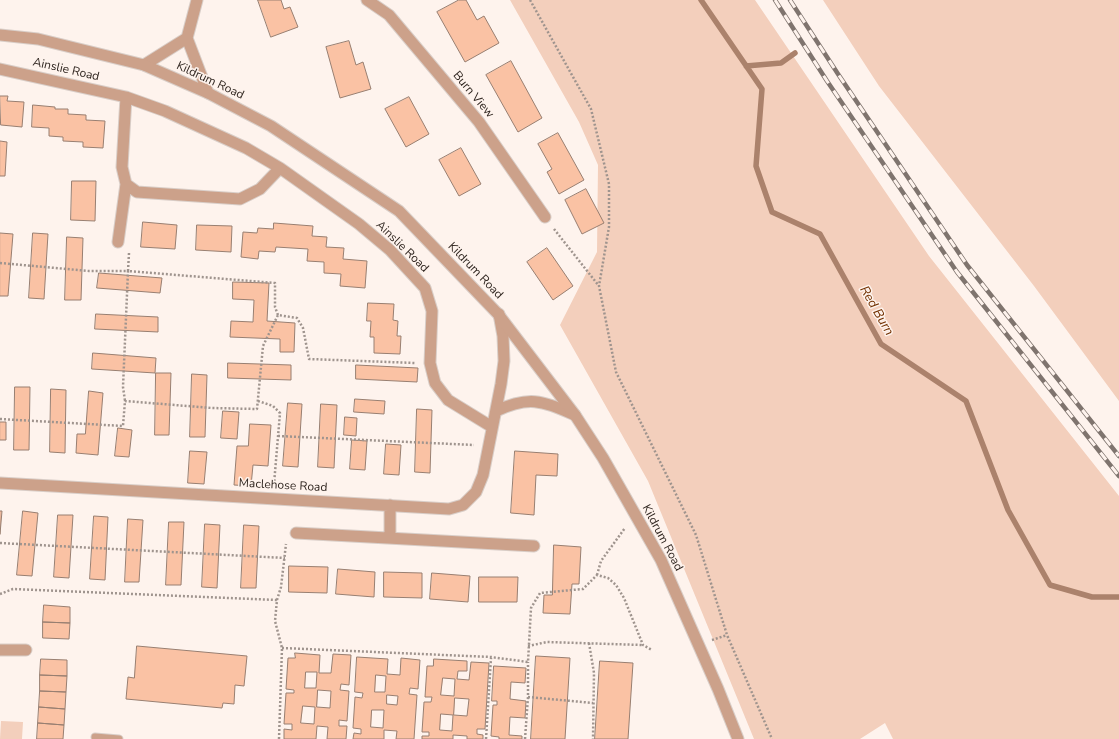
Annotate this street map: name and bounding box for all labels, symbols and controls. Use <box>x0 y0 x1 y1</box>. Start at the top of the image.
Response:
street label: Ainslie Road <box>31 55 101 85</box>
street label: Kildrum Road <box>174 59 246 103</box>
street label: Burn View <box>449 69 497 121</box>
street label: Ainslie Road <box>373 218 431 276</box>
street label: Kildrum Road <box>444 240 506 302</box>
water label: Red Burn <box>856 283 896 339</box>
street label: Maclehose Road <box>238 476 328 496</box>
street label: Kildrum Road <box>638 502 686 574</box>

